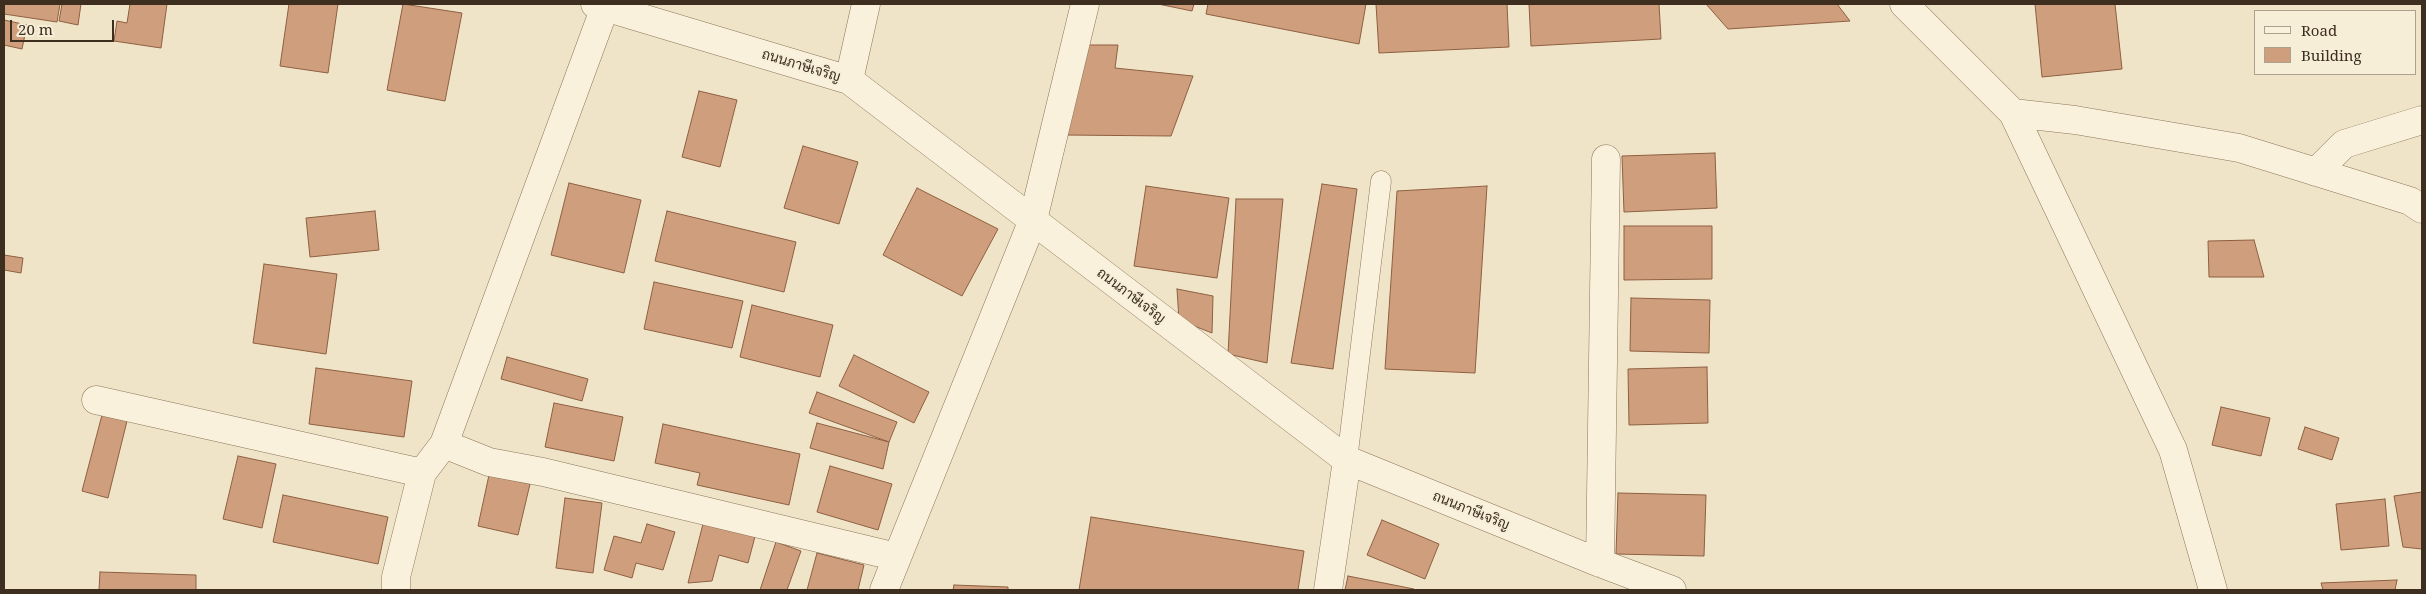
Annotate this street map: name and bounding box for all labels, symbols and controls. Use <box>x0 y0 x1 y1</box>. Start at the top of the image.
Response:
scale bar <box>12 10 116 42</box>
legend <box>2254 10 2416 75</box>
text: 20 m <box>18 19 53 39</box>
text: Road <box>2301 20 2337 40</box>
text: Building <box>2301 45 2362 65</box>
street label: ถนนภาษีเจริญ <box>760 46 842 86</box>
street label: ถนนภาษีเจริญ <box>1093 265 1169 327</box>
street label: ถนนภาษีเจริญ <box>1430 488 1512 534</box>

